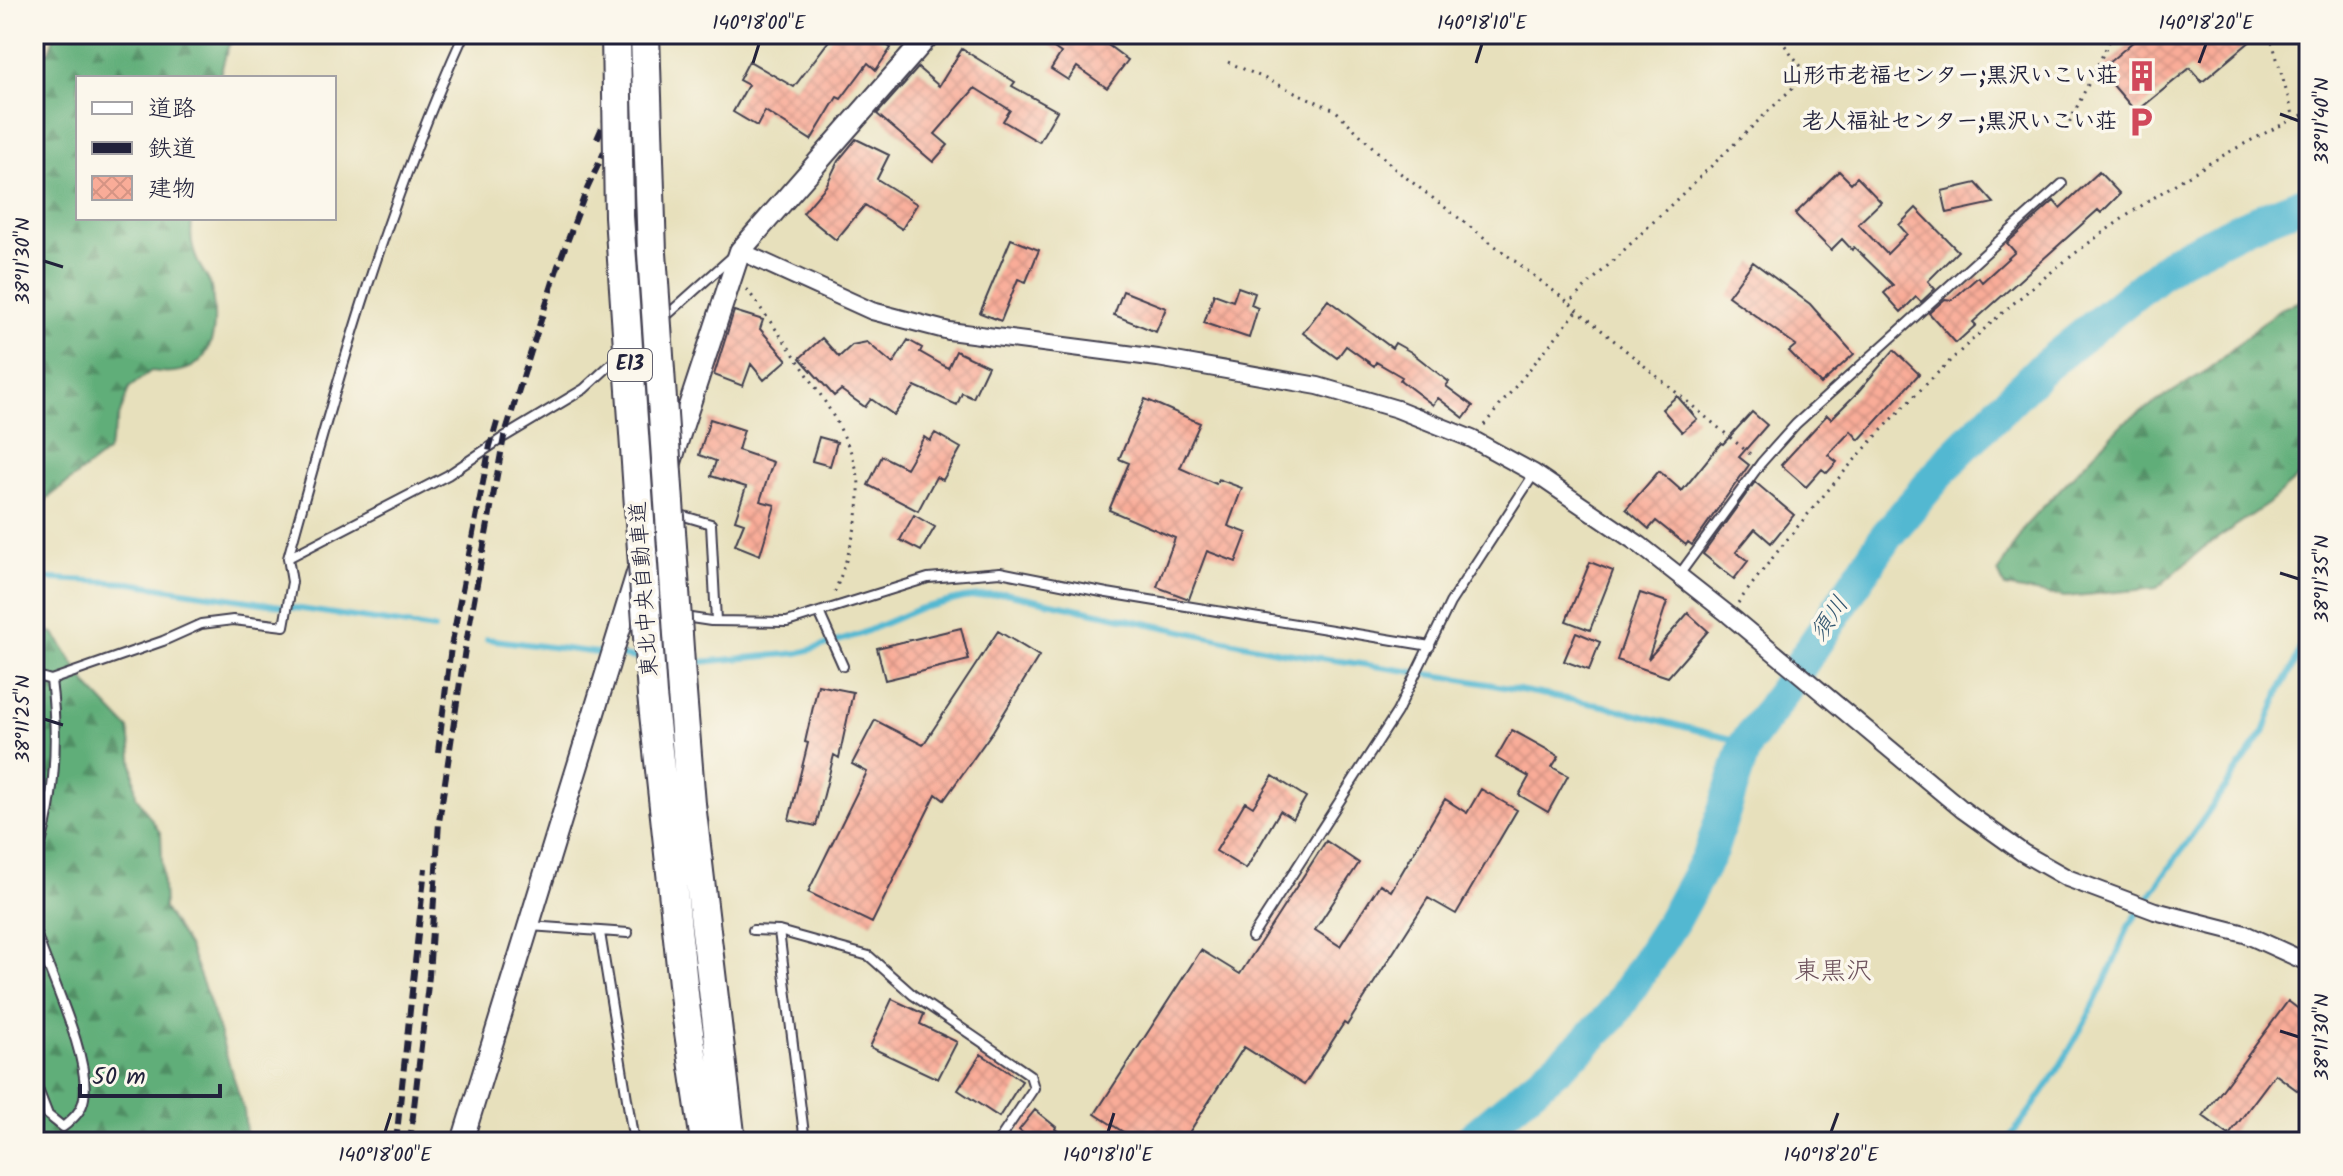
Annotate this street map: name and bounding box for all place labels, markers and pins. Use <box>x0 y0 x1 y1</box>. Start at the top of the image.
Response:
place label: 山形市老福センター;黒沢いこい荘 <box>1781 59 2118 94</box>
building icon: 山形市老福センター;黒沢いこい荘 <box>2125 59 2159 93</box>
place label: 老人福祉センター;黒沢いこい荘 <box>1802 105 2117 140</box>
parking icon: 老人福祉センター;黒沢いこい荘 <box>2124 105 2158 139</box>

